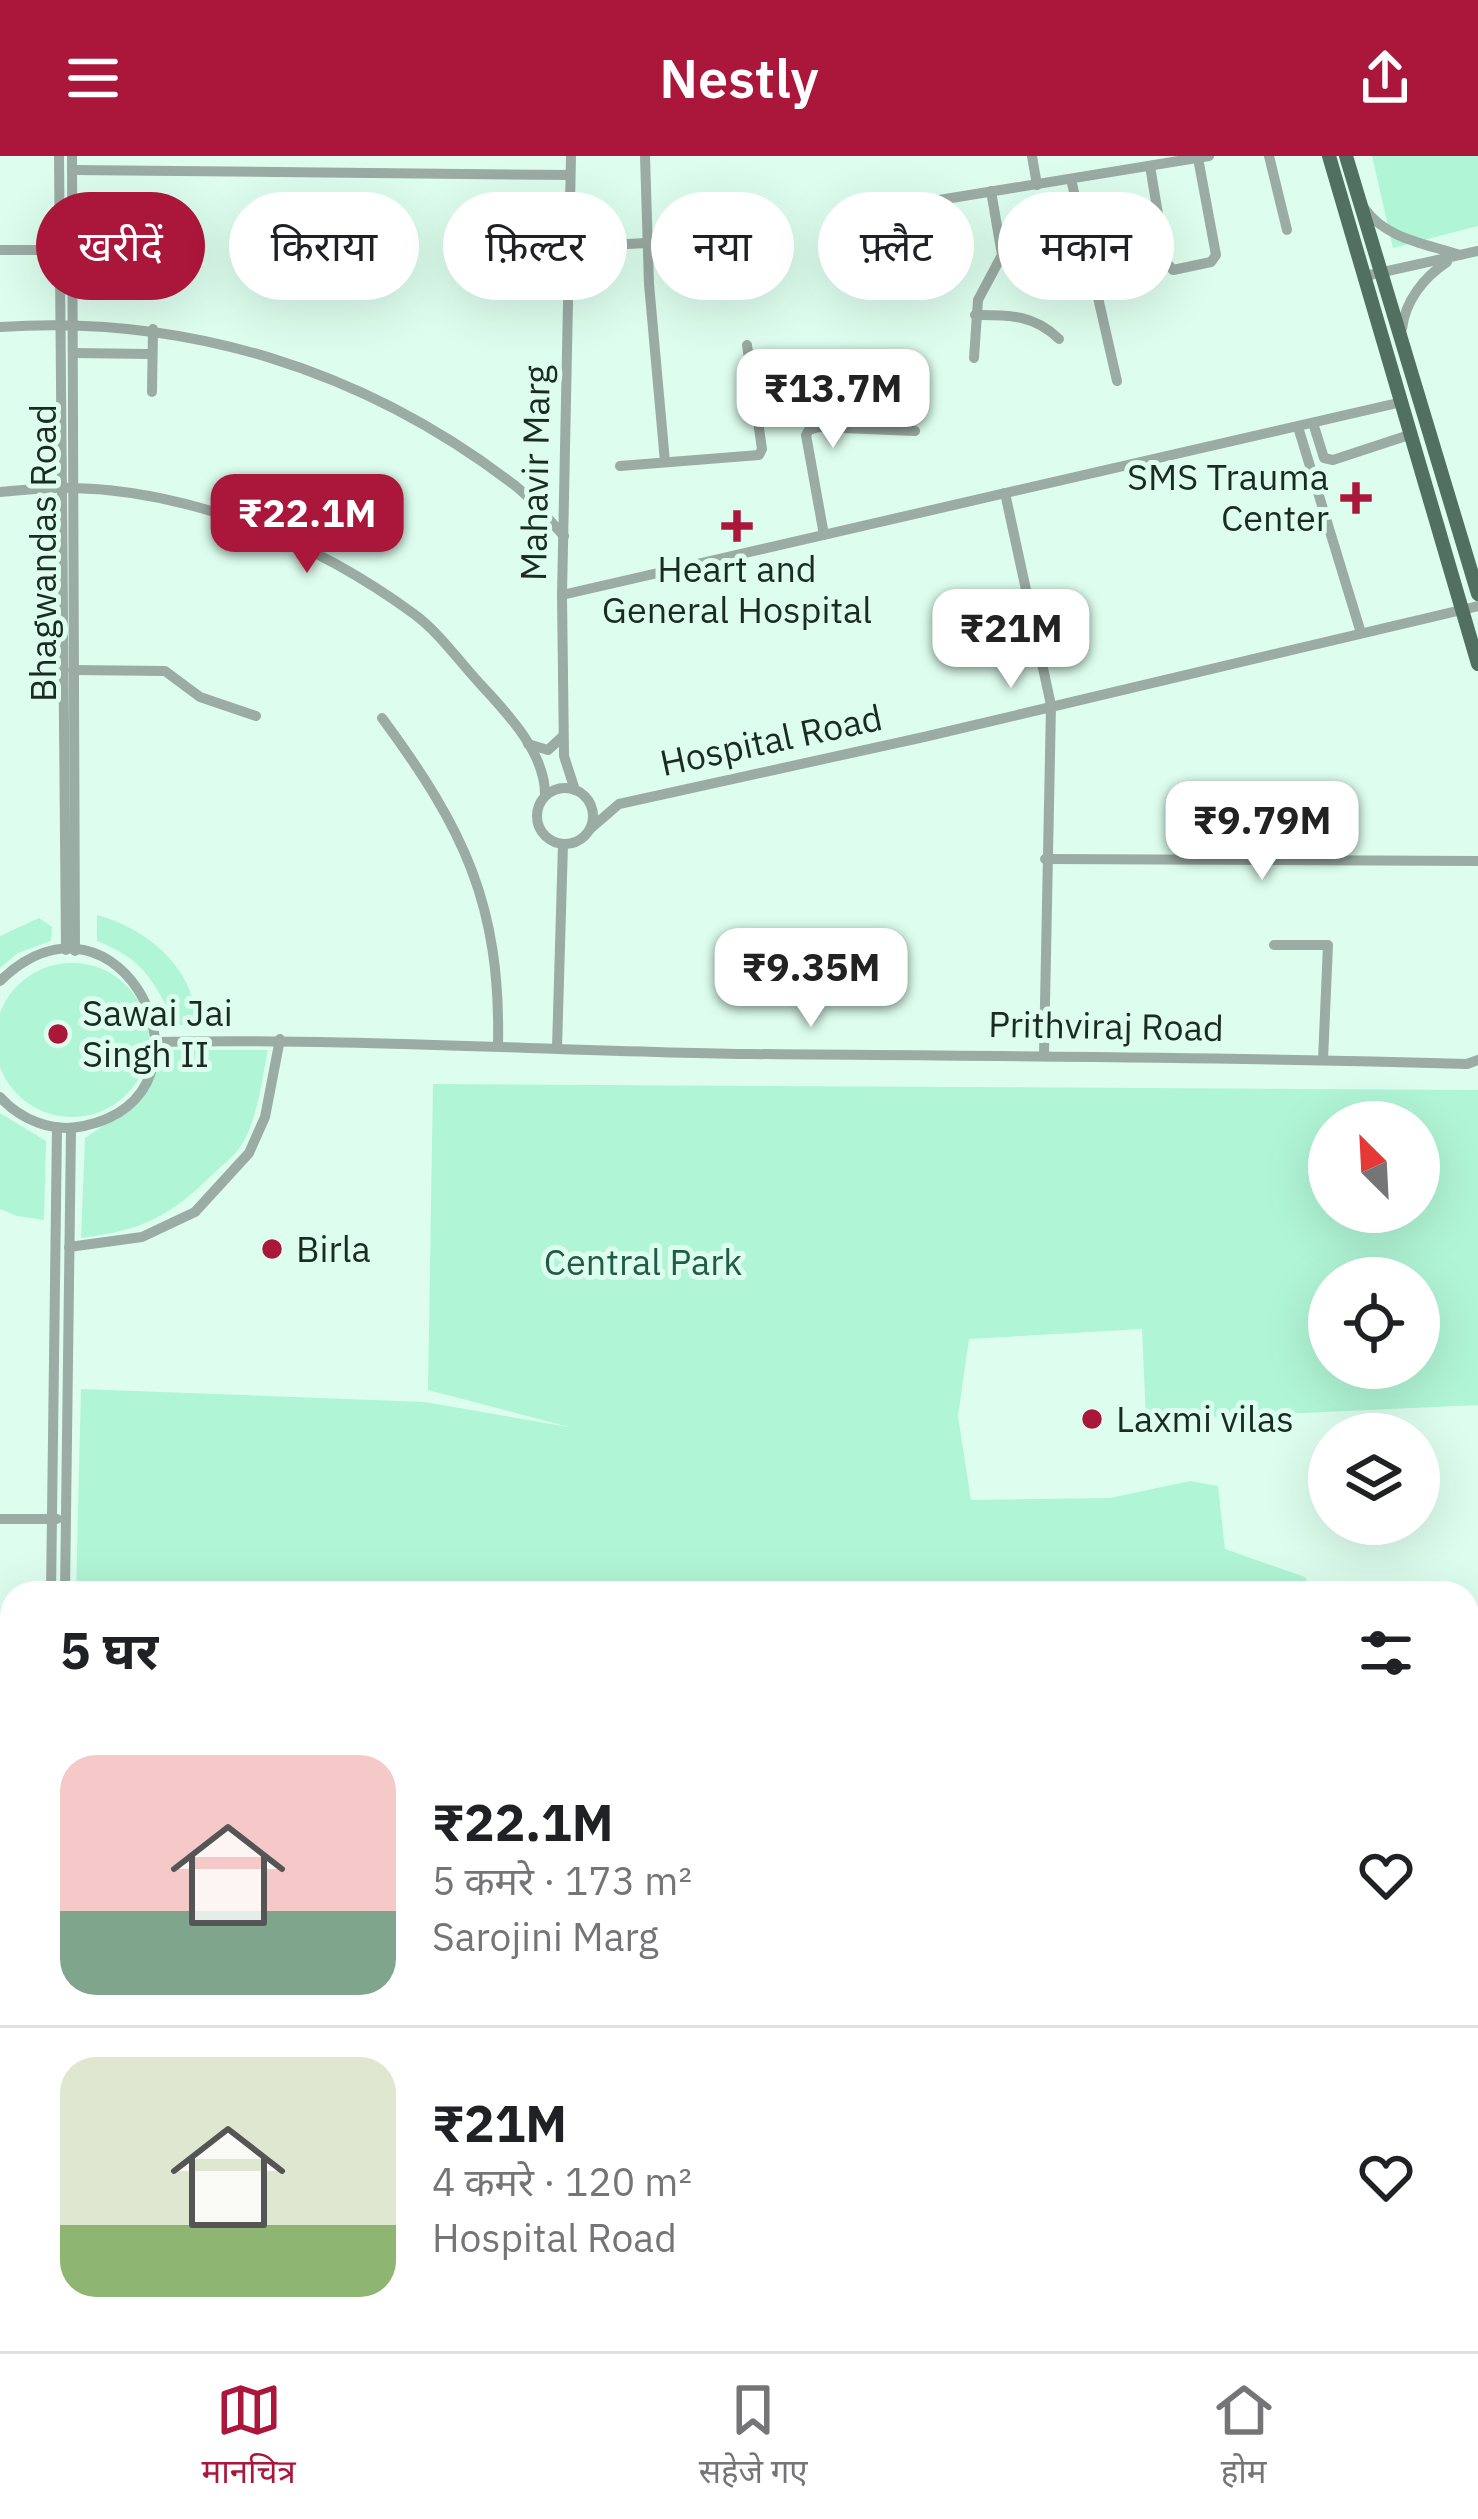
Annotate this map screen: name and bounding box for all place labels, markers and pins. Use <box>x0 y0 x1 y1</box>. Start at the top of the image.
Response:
pin: ₹13.7M <box>735 349 931 451</box>
place label: SMS Trauma Center <box>1127 453 1329 541</box>
pin: ₹22.1M <box>209 474 405 576</box>
marker: SMS Trauma Center <box>1340 482 1372 514</box>
marker: Heart and General Hospital <box>721 510 753 542</box>
place label: Heart and General Hospital <box>602 545 872 633</box>
pin: ₹21M <box>940 589 1082 691</box>
pin: ₹9.79M <box>1164 781 1360 883</box>
pin: ₹9.35M <box>713 928 909 1030</box>
place label: Sawai Jai Singh II <box>82 989 233 1077</box>
marker: Sawai Jai Singh II <box>45 1021 71 1047</box>
place label: Birla <box>296 1225 371 1272</box>
marker: Birla <box>259 1236 285 1262</box>
place label: Laxmi vilas <box>1116 1395 1294 1442</box>
marker: Laxmi vilas <box>1079 1406 1105 1432</box>

